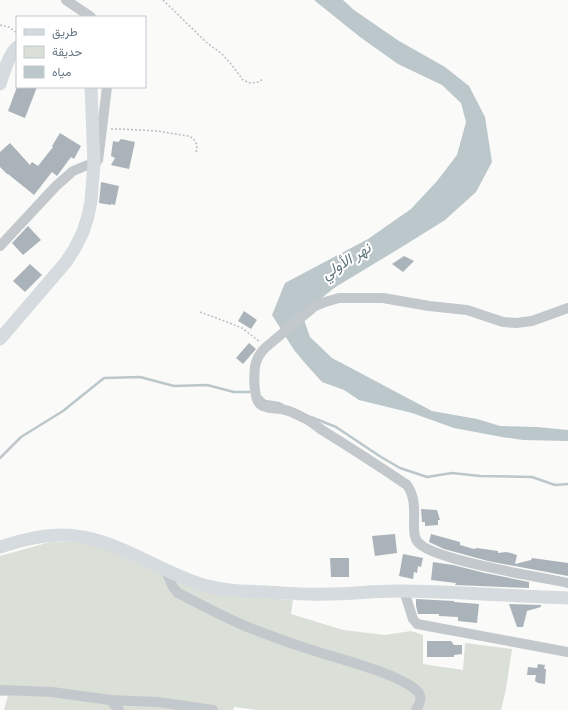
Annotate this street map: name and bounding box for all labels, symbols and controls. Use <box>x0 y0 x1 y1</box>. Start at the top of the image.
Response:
legend <box>16 16 146 88</box>
text: طريق <box>52 23 78 40</box>
text: حديقة <box>52 43 82 60</box>
text: مياه <box>52 63 71 80</box>
water label: نهر الأولي <box>317 237 376 286</box>

